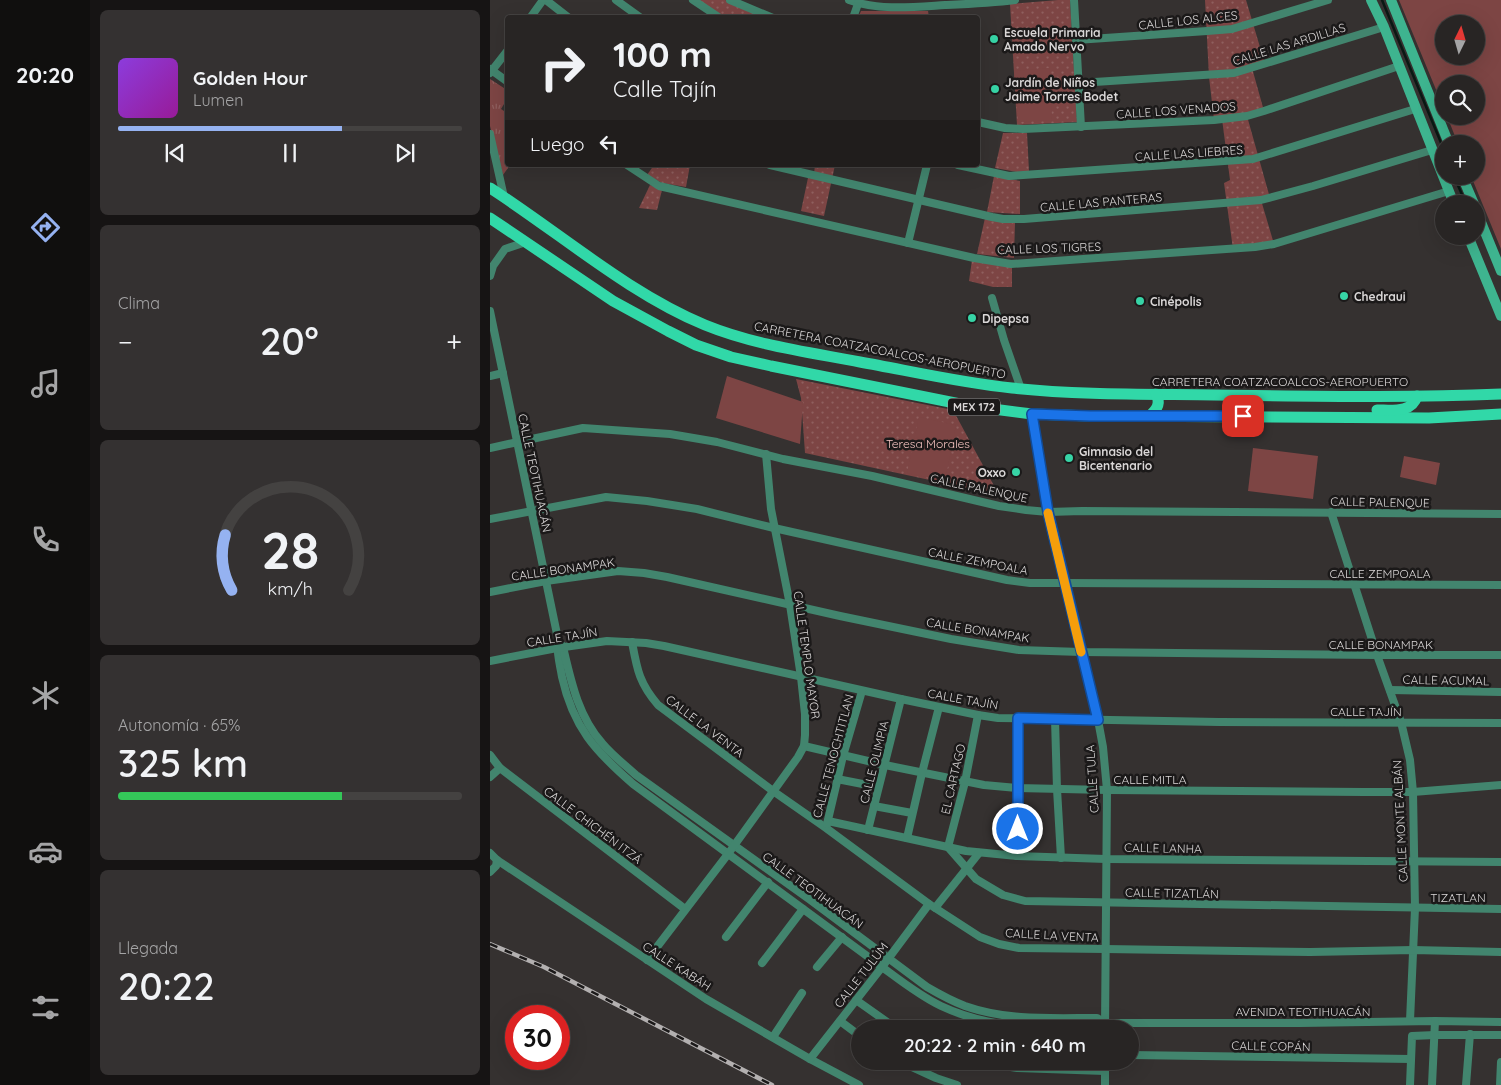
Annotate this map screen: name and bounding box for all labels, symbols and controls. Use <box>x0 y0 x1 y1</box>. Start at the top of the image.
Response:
street label: CALLE LOS ALCES <box>1138 7 1238 33</box>
north arrow <box>1435 15 1485 65</box>
map controls <box>1435 15 1485 245</box>
street label: CALLE LAS ARDILLAS <box>1231 20 1348 68</box>
place label: Escuela Primaria Amado Nervo <box>1004 25 1101 54</box>
text: 100 m <box>613 32 712 76</box>
marker: Escuela Primaria Amado Nervo <box>988 33 1000 45</box>
icon: right <box>530 35 595 100</box>
text: 20:20 <box>16 61 74 89</box>
text: Golden Hour <box>193 66 308 90</box>
text: Calle Tajín <box>613 75 717 103</box>
place label: Jardín de Niños Jaime Torres Bodet <box>1005 75 1118 104</box>
button: search <box>1435 75 1485 125</box>
marker: Jardín de Niños Jaime Torres Bodet <box>989 83 1001 95</box>
text: Lumen <box>193 90 244 110</box>
street label: CALLE LOS VENADOS <box>1116 98 1237 122</box>
icon: left <box>595 130 623 158</box>
text: Luego <box>530 132 585 156</box>
button: + <box>1435 135 1485 185</box>
icon: previous <box>161 139 189 167</box>
icon: pause <box>276 139 304 167</box>
icon: next <box>391 139 419 167</box>
street label: CALLE LAS LIEBRES <box>1134 142 1244 164</box>
street label: CALLE LAS PANTERAS <box>1039 189 1163 215</box>
button: − <box>1435 195 1485 245</box>
icon: directions <box>28 210 63 245</box>
street label: CALLE LOS TIGRES <box>997 239 1102 257</box>
place label: Chedraui <box>1354 289 1406 304</box>
marker: Chedraui <box>1338 290 1350 302</box>
text: Clima <box>118 293 160 313</box>
place label: Cinépolis <box>1150 294 1202 309</box>
marker: Cinépolis <box>1134 295 1146 307</box>
place label: Dipepsa <box>982 311 1029 326</box>
marker: Dipepsa <box>966 312 978 324</box>
text: 20° <box>260 317 319 365</box>
street label: CARRETERA COATZACOALCOS-AEROPUERTO <box>753 318 1007 382</box>
text: − <box>118 324 133 359</box>
text: + <box>446 324 462 359</box>
icon: music <box>28 366 63 401</box>
street label: CARRETERA COATZACOALCOS-AEROPUERTO <box>1152 374 1408 389</box>
pin <box>1222 395 1264 437</box>
road number: MEX 172 <box>948 398 1000 416</box>
icon: arrive <box>1229 402 1257 430</box>
street label: CALLE TEOTIHUACÁN <box>515 412 555 534</box>
park label: Teresa Morales <box>886 436 970 451</box>
place label: Gimnasio del Bicentenario <box>1079 444 1153 473</box>
marker: Gimnasio del Bicentenario <box>1063 452 1075 464</box>
place label: Oxxo <box>978 465 1007 480</box>
marker: Oxxo <box>1010 466 1022 478</box>
street label: CALLE PALENQUE <box>929 470 1029 506</box>
street label: CALLE PALENQUE <box>1330 494 1430 510</box>
text: 28 <box>261 517 319 582</box>
icon: phone <box>28 522 63 557</box>
street label: CALLE ZEMPOALA <box>927 544 1029 578</box>
street label: CALLE BONAMPAK <box>510 554 616 584</box>
street label: CALLE ZEMPOALA <box>1329 566 1431 581</box>
text: km/h <box>267 577 313 599</box>
street label: CALLE TEMPLO MAYOR <box>791 590 823 720</box>
street label: CALLE BONAMPAK <box>925 614 1031 646</box>
street label: CALLE TAJÍN <box>526 624 598 650</box>
street label: CALLE BONAMPAK <box>1329 637 1433 652</box>
street label: CALLE ACUMAL <box>1403 672 1490 688</box>
icon: climate <box>28 678 63 713</box>
street label: CALLE TAJÍN <box>926 685 1000 713</box>
street label: CALLE LA VENTA <box>663 692 747 760</box>
street label: CALLE TENOCHTITLAN <box>809 693 857 819</box>
street label: CALLE TAJÍN <box>1330 704 1402 719</box>
text: Autonomía · 65% <box>118 715 241 735</box>
street label: CALLE OLIMPIA <box>856 719 892 805</box>
text: 325 km <box>118 739 248 787</box>
street label: EL CARTAGO <box>938 742 968 816</box>
street label: CALLE TULA <box>1082 744 1102 814</box>
street label: CALLE MONTE ALBÁN <box>1389 760 1411 882</box>
street label: CALLE MITLA <box>1114 772 1187 787</box>
street label: CALLE CHICHÉN ITZÁ <box>541 783 645 867</box>
position arrow <box>991 802 1043 854</box>
icon: car <box>28 834 63 869</box>
street label: CALLE LANHA <box>1124 840 1202 856</box>
street label: CALLE TEOTIHUACÁN <box>760 848 866 932</box>
street label: CALLE TIZATLÁN <box>1125 885 1219 901</box>
street label: TIZATLAN <box>1430 890 1486 905</box>
street label: CALLE LA VENTA <box>1005 925 1099 945</box>
text: Llegada <box>118 938 178 958</box>
street label: CALLE KABÁH <box>640 938 714 994</box>
street label: CALLE TULÚM <box>831 939 891 1011</box>
text: 20:22 <box>118 962 215 1010</box>
icon: filters <box>28 990 63 1025</box>
street label: AVENIDA TEOTIHUACÁN <box>1235 1004 1371 1019</box>
speed limit sign: 30 <box>505 1005 570 1070</box>
text: 20:22 · 2 min · 640 m <box>904 1033 1086 1057</box>
street label: CALLE COPÁN <box>1231 1038 1311 1054</box>

